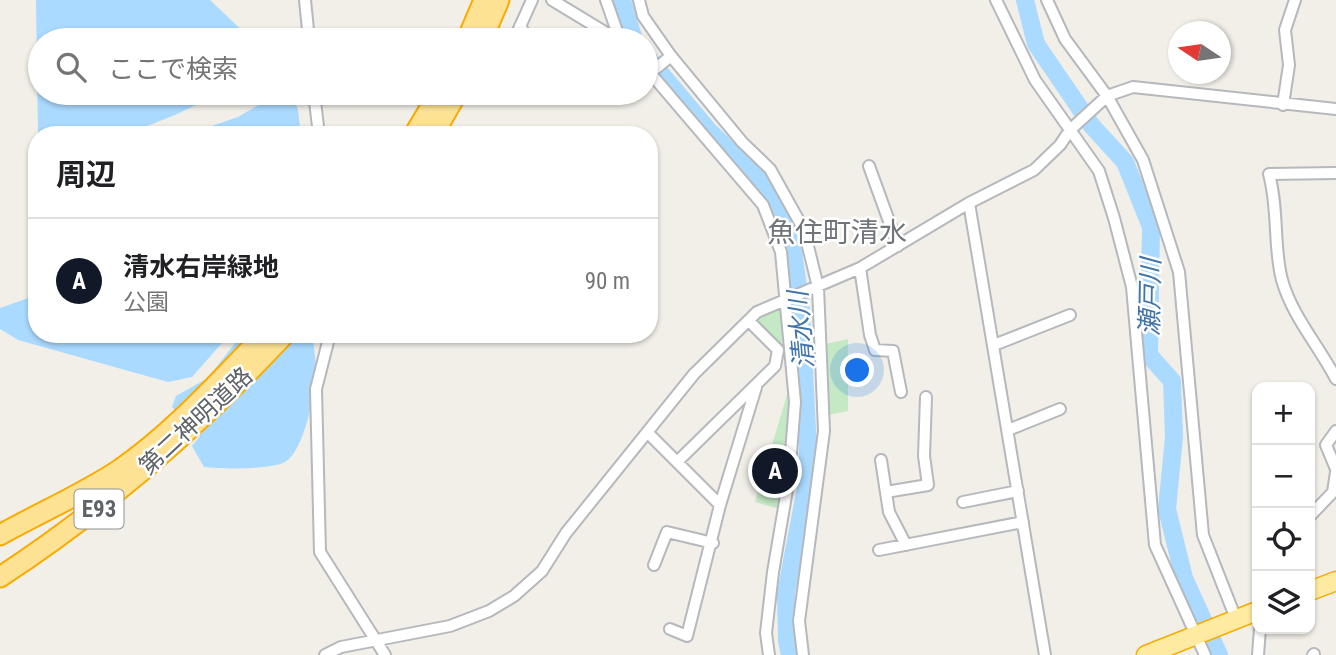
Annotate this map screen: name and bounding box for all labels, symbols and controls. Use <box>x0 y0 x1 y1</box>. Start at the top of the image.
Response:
north arrow <box>1168 21 1231 84</box>
search box <box>28 28 658 105</box>
icon: search <box>52 48 90 86</box>
text: ここで検索 <box>108 54 238 84</box>
text: 周辺 <box>56 157 116 192</box>
district label: 魚住町清水 <box>767 216 907 249</box>
text: 清水右岸緑地 <box>123 252 279 282</box>
water label: 瀬戸川 <box>1134 255 1166 336</box>
text: A <box>72 268 86 295</box>
text: 90 m <box>585 268 630 295</box>
water label: 清水川 <box>782 287 819 370</box>
text: 公園 <box>123 289 169 316</box>
your location <box>840 353 874 387</box>
street label: 第二神明道路 <box>134 362 258 480</box>
map controls <box>1252 382 1315 634</box>
button: + <box>1252 382 1315 445</box>
pin: A <box>752 445 798 497</box>
button: − <box>1252 445 1315 508</box>
road number: E93 <box>74 489 124 528</box>
button: locate <box>1252 508 1315 571</box>
button: layers <box>1252 571 1315 634</box>

